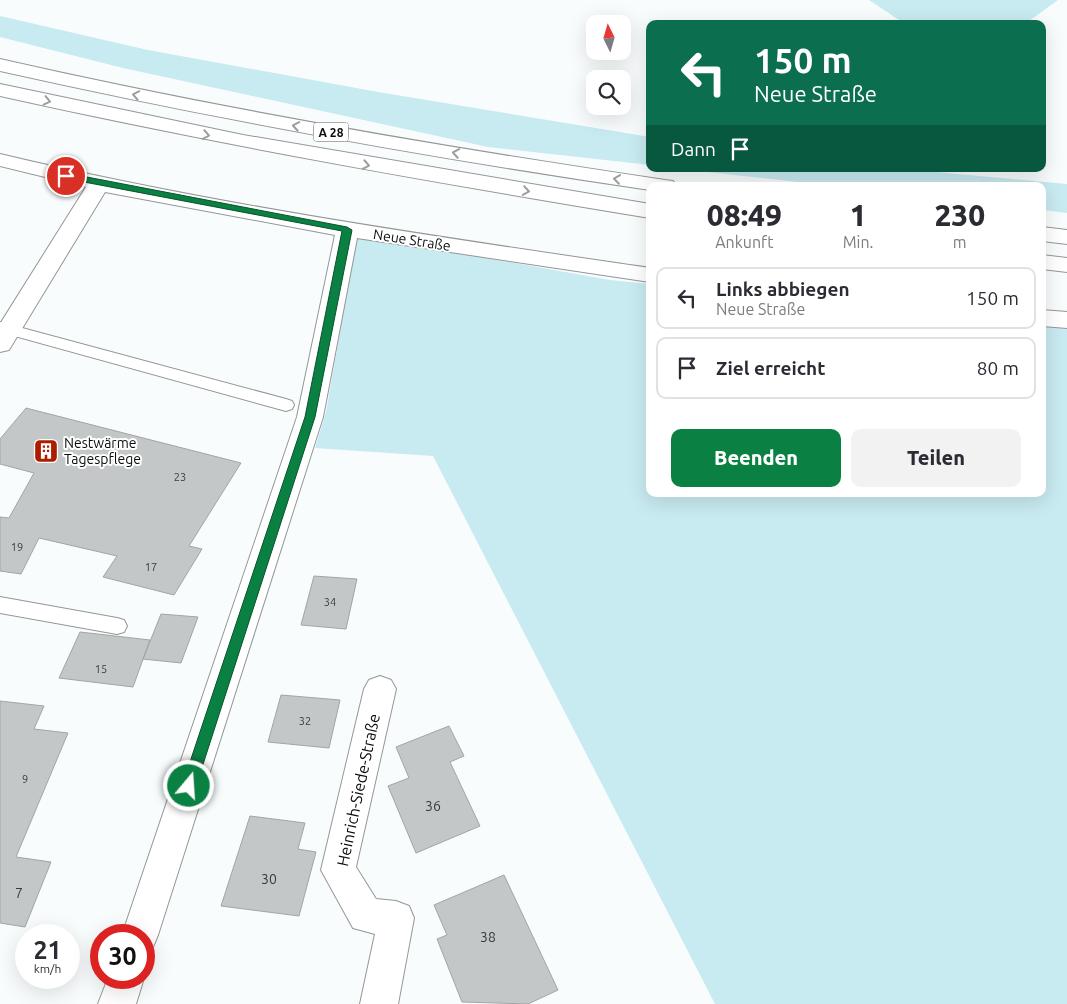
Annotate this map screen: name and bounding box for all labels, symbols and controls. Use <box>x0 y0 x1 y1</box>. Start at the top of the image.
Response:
north arrow <box>586 15 631 60</box>
map controls <box>586 15 631 115</box>
icon: left <box>671 40 736 105</box>
text: 150 m <box>754 40 852 80</box>
button: search <box>586 70 631 115</box>
text: Neue Straße <box>754 81 877 106</box>
one-way arrow <box>132 90 141 101</box>
one-way arrow <box>43 95 52 106</box>
one-way arrow <box>292 121 300 131</box>
road number: A 28 <box>314 122 348 142</box>
one-way arrow <box>202 129 211 139</box>
icon: arrive <box>726 135 754 163</box>
text: Dann <box>671 138 716 160</box>
one-way arrow <box>452 149 461 159</box>
pin <box>45 155 87 197</box>
one-way arrow <box>362 159 371 169</box>
icon: arrive <box>52 162 80 190</box>
one-way arrow <box>612 174 620 185</box>
one-way arrow <box>522 186 531 196</box>
text: 08:49 <box>707 198 782 232</box>
text: 1 <box>850 198 867 232</box>
text: 230 <box>934 198 985 232</box>
street label: Neue Straße <box>372 226 452 254</box>
text: Ankunft <box>715 233 773 251</box>
text: Min. <box>843 233 874 251</box>
text: m <box>953 233 967 251</box>
text: Links abbiegen <box>716 278 850 300</box>
icon: left <box>673 284 701 312</box>
text: 150 m <box>966 287 1019 309</box>
text: Neue Straße <box>716 300 805 318</box>
icon: arrive <box>673 354 701 382</box>
text: Ziel erreicht <box>716 357 825 379</box>
text: 80 m <box>977 357 1019 379</box>
button: Beenden <box>671 429 841 487</box>
button: Teilen <box>851 429 1021 487</box>
place label: Nestwärme Tagespflege <box>64 435 141 467</box>
building icon: Nestwärme Tagespflege <box>33 438 59 464</box>
house number: 23 <box>174 471 186 483</box>
house number: 19 <box>11 541 23 553</box>
house number: 17 <box>145 561 157 573</box>
house number: 34 <box>324 596 336 608</box>
house number: 15 <box>95 663 107 675</box>
street label: Heinrich-Siede-Straße <box>333 712 383 868</box>
house number: 32 <box>299 715 311 727</box>
position arrow <box>162 759 214 811</box>
house number: 9 <box>22 773 28 785</box>
house number: 36 <box>425 798 441 814</box>
house number: 30 <box>261 871 277 887</box>
house number: 7 <box>15 885 23 901</box>
speed limit sign: 30 <box>90 924 155 989</box>
house number: 38 <box>480 929 496 945</box>
text: 21 <box>33 936 62 964</box>
text: km/h <box>34 962 61 975</box>

